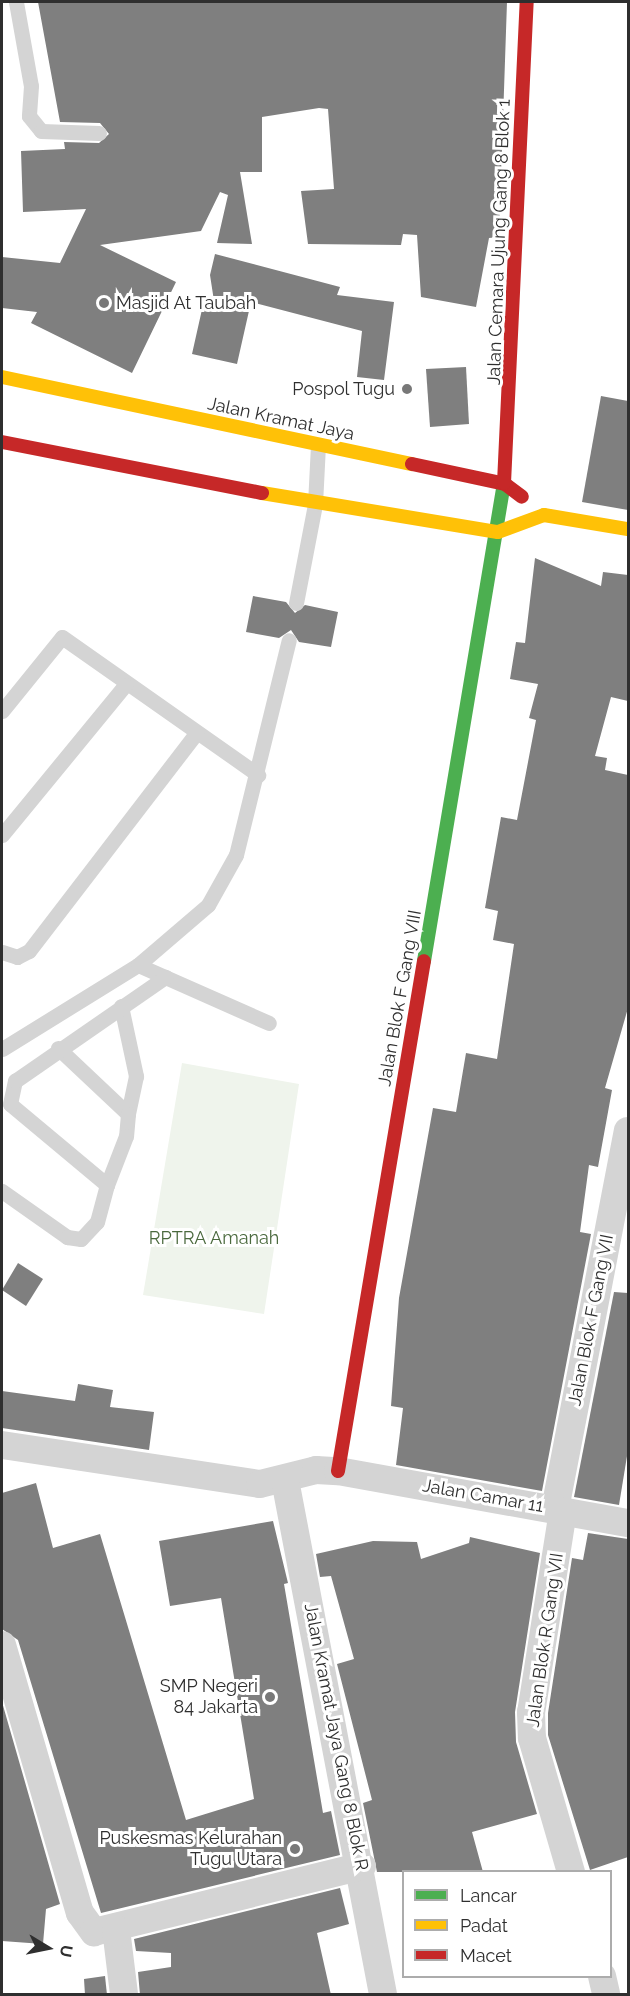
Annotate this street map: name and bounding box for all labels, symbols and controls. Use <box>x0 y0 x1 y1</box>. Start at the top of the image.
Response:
street label: Jalan Cemara Ujung Gang 8 Blok 1 <box>483 99 515 385</box>
place label: Masjid At Taubah <box>116 292 257 314</box>
marker: Masjid At Taubah <box>97 296 111 310</box>
place label: Pospol Tugu <box>291 378 395 400</box>
marker: Pospol Tugu <box>400 382 414 396</box>
street label: Jalan Kramat Jaya <box>205 393 357 445</box>
street label: Jalan Blok F Gang VIII <box>374 908 426 1088</box>
park label: RPTRA Amanah <box>148 1227 280 1249</box>
street label: Jalan Blok F Gang VII <box>564 1232 618 1408</box>
street label: Jalan Camar 11 <box>421 1475 545 1517</box>
street label: Jalan Blok R Gang VII <box>522 1551 568 1729</box>
street label: Jalan Kramat Jaya Gang 8 Blok R <box>299 1601 373 1873</box>
place label: SMP Negeri 84 Jakarta <box>159 1676 258 1718</box>
marker: SMP Negeri 84 Jakarta <box>263 1690 277 1704</box>
place label: Puskesmas Kelurahan Tugu Utara <box>99 1828 282 1870</box>
marker: Puskesmas Kelurahan Tugu Utara <box>286 1840 304 1858</box>
legend <box>402 1870 612 1978</box>
text: Lancar <box>460 1885 517 1906</box>
text: Padat <box>460 1915 508 1936</box>
north arrow <box>18 1918 78 1978</box>
text: U <box>56 1944 77 1959</box>
text: Macet <box>460 1945 512 1966</box>

